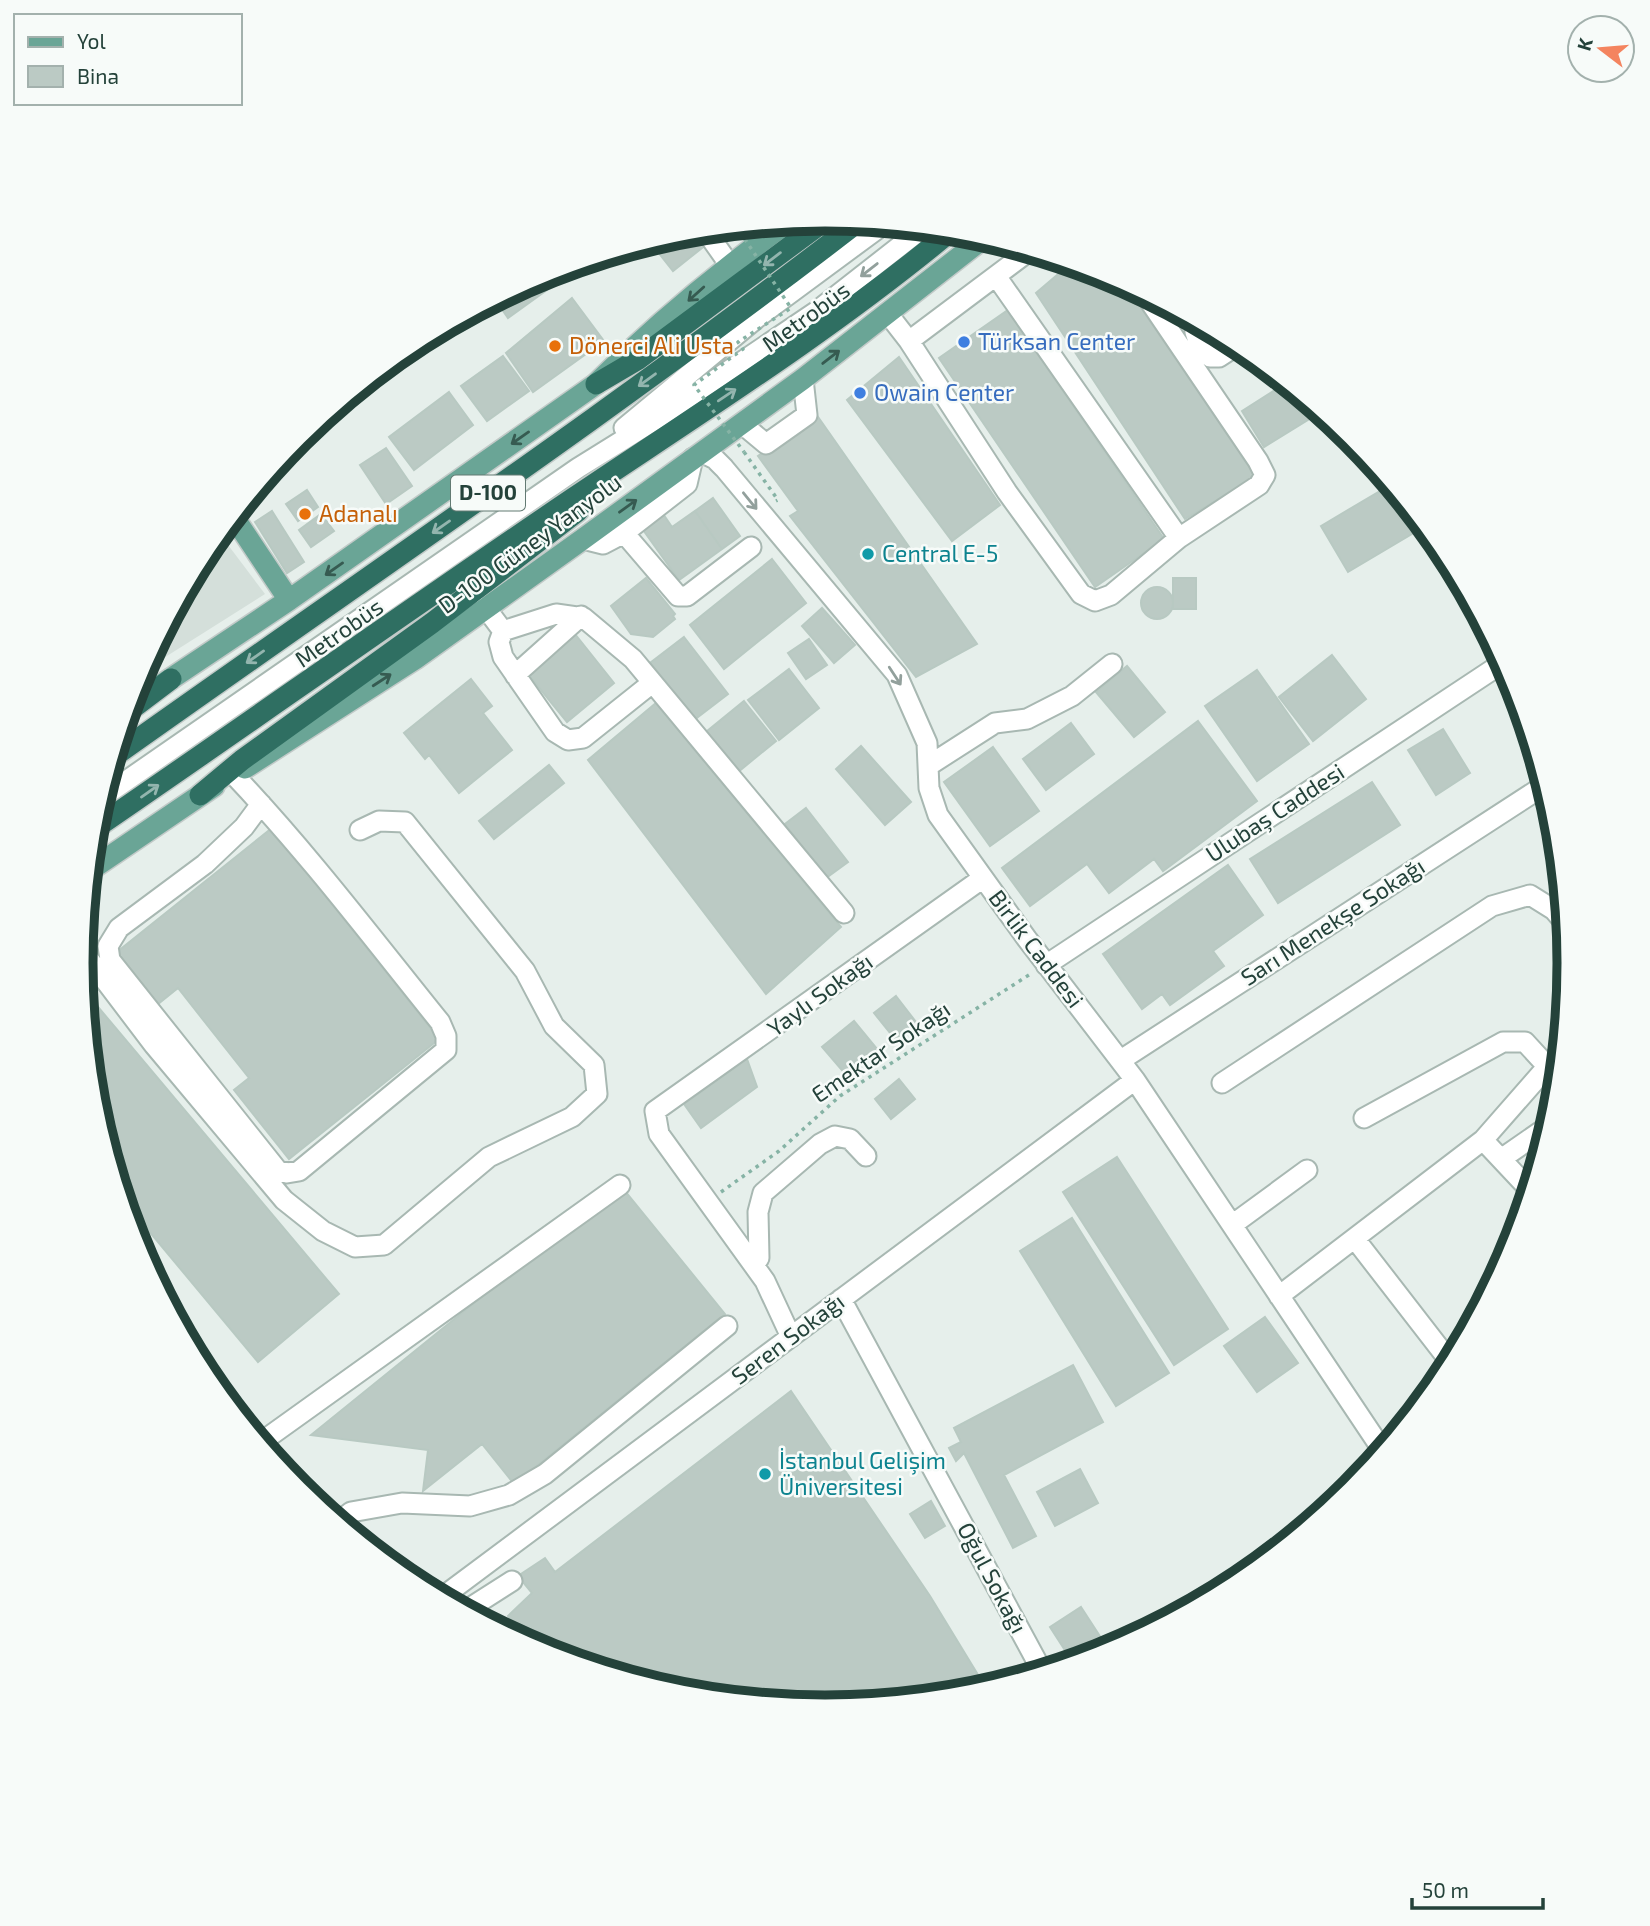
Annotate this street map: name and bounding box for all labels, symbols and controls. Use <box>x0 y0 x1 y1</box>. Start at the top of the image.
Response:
legend <box>14 14 242 105</box>
north arrow <box>1566 14 1636 84</box>
text: Yol <box>77 28 106 53</box>
text: K <box>1571 35 1597 53</box>
text: Bina <box>77 63 119 88</box>
one-way arrow <box>763 251 782 266</box>
one-way arrow <box>861 263 879 278</box>
street label: Metrobüs <box>756 275 855 357</box>
one-way arrow <box>687 286 705 302</box>
place label: Türksan Center <box>978 327 1135 355</box>
place label: Dönerci Ali Usta <box>569 331 734 359</box>
marker: Türksan Center <box>956 334 972 350</box>
marker: Dönerci Ali Usta <box>547 338 563 354</box>
one-way arrow <box>822 350 840 365</box>
one-way arrow <box>638 373 657 387</box>
place label: Owain Center <box>874 378 1014 406</box>
marker: Owain Center <box>852 385 868 401</box>
one-way arrow <box>717 388 736 402</box>
one-way arrow <box>511 431 530 445</box>
street label: D-100 Güney Yanyolu <box>433 467 626 619</box>
road number: D-100 <box>451 476 525 510</box>
one-way arrow <box>742 491 758 509</box>
place label: Adanalı <box>319 499 398 527</box>
one-way arrow <box>618 499 637 513</box>
marker: Adanalı <box>297 506 313 522</box>
one-way arrow <box>432 519 451 534</box>
place label: Central E-5 <box>882 539 998 567</box>
marker: Central E-5 <box>860 546 876 562</box>
one-way arrow <box>325 562 344 576</box>
street label: Metrobüs <box>289 592 388 673</box>
one-way arrow <box>246 650 265 664</box>
one-way arrow <box>888 666 903 685</box>
one-way arrow <box>372 673 392 687</box>
street label: Ulubaş Caddesi <box>1200 757 1350 868</box>
one-way arrow <box>140 784 159 798</box>
street label: Sarı Menekşe Sokağı <box>1235 851 1430 992</box>
street label: Birlik Caddesi <box>983 884 1090 1013</box>
street label: Yaylı Sokağı <box>761 947 877 1042</box>
street label: Emektar Sokağı <box>806 994 955 1108</box>
street label: Seren Sokağı <box>726 1287 849 1390</box>
place label: İstanbul Gelişim Üniversitesi <box>779 1446 946 1500</box>
marker: İstanbul Gelişim Üniversitesi <box>757 1466 773 1482</box>
street label: Oğul Sokağı <box>952 1517 1034 1638</box>
scale bar <box>1412 1867 1543 1911</box>
text: 50 m <box>1422 1877 1469 1902</box>

